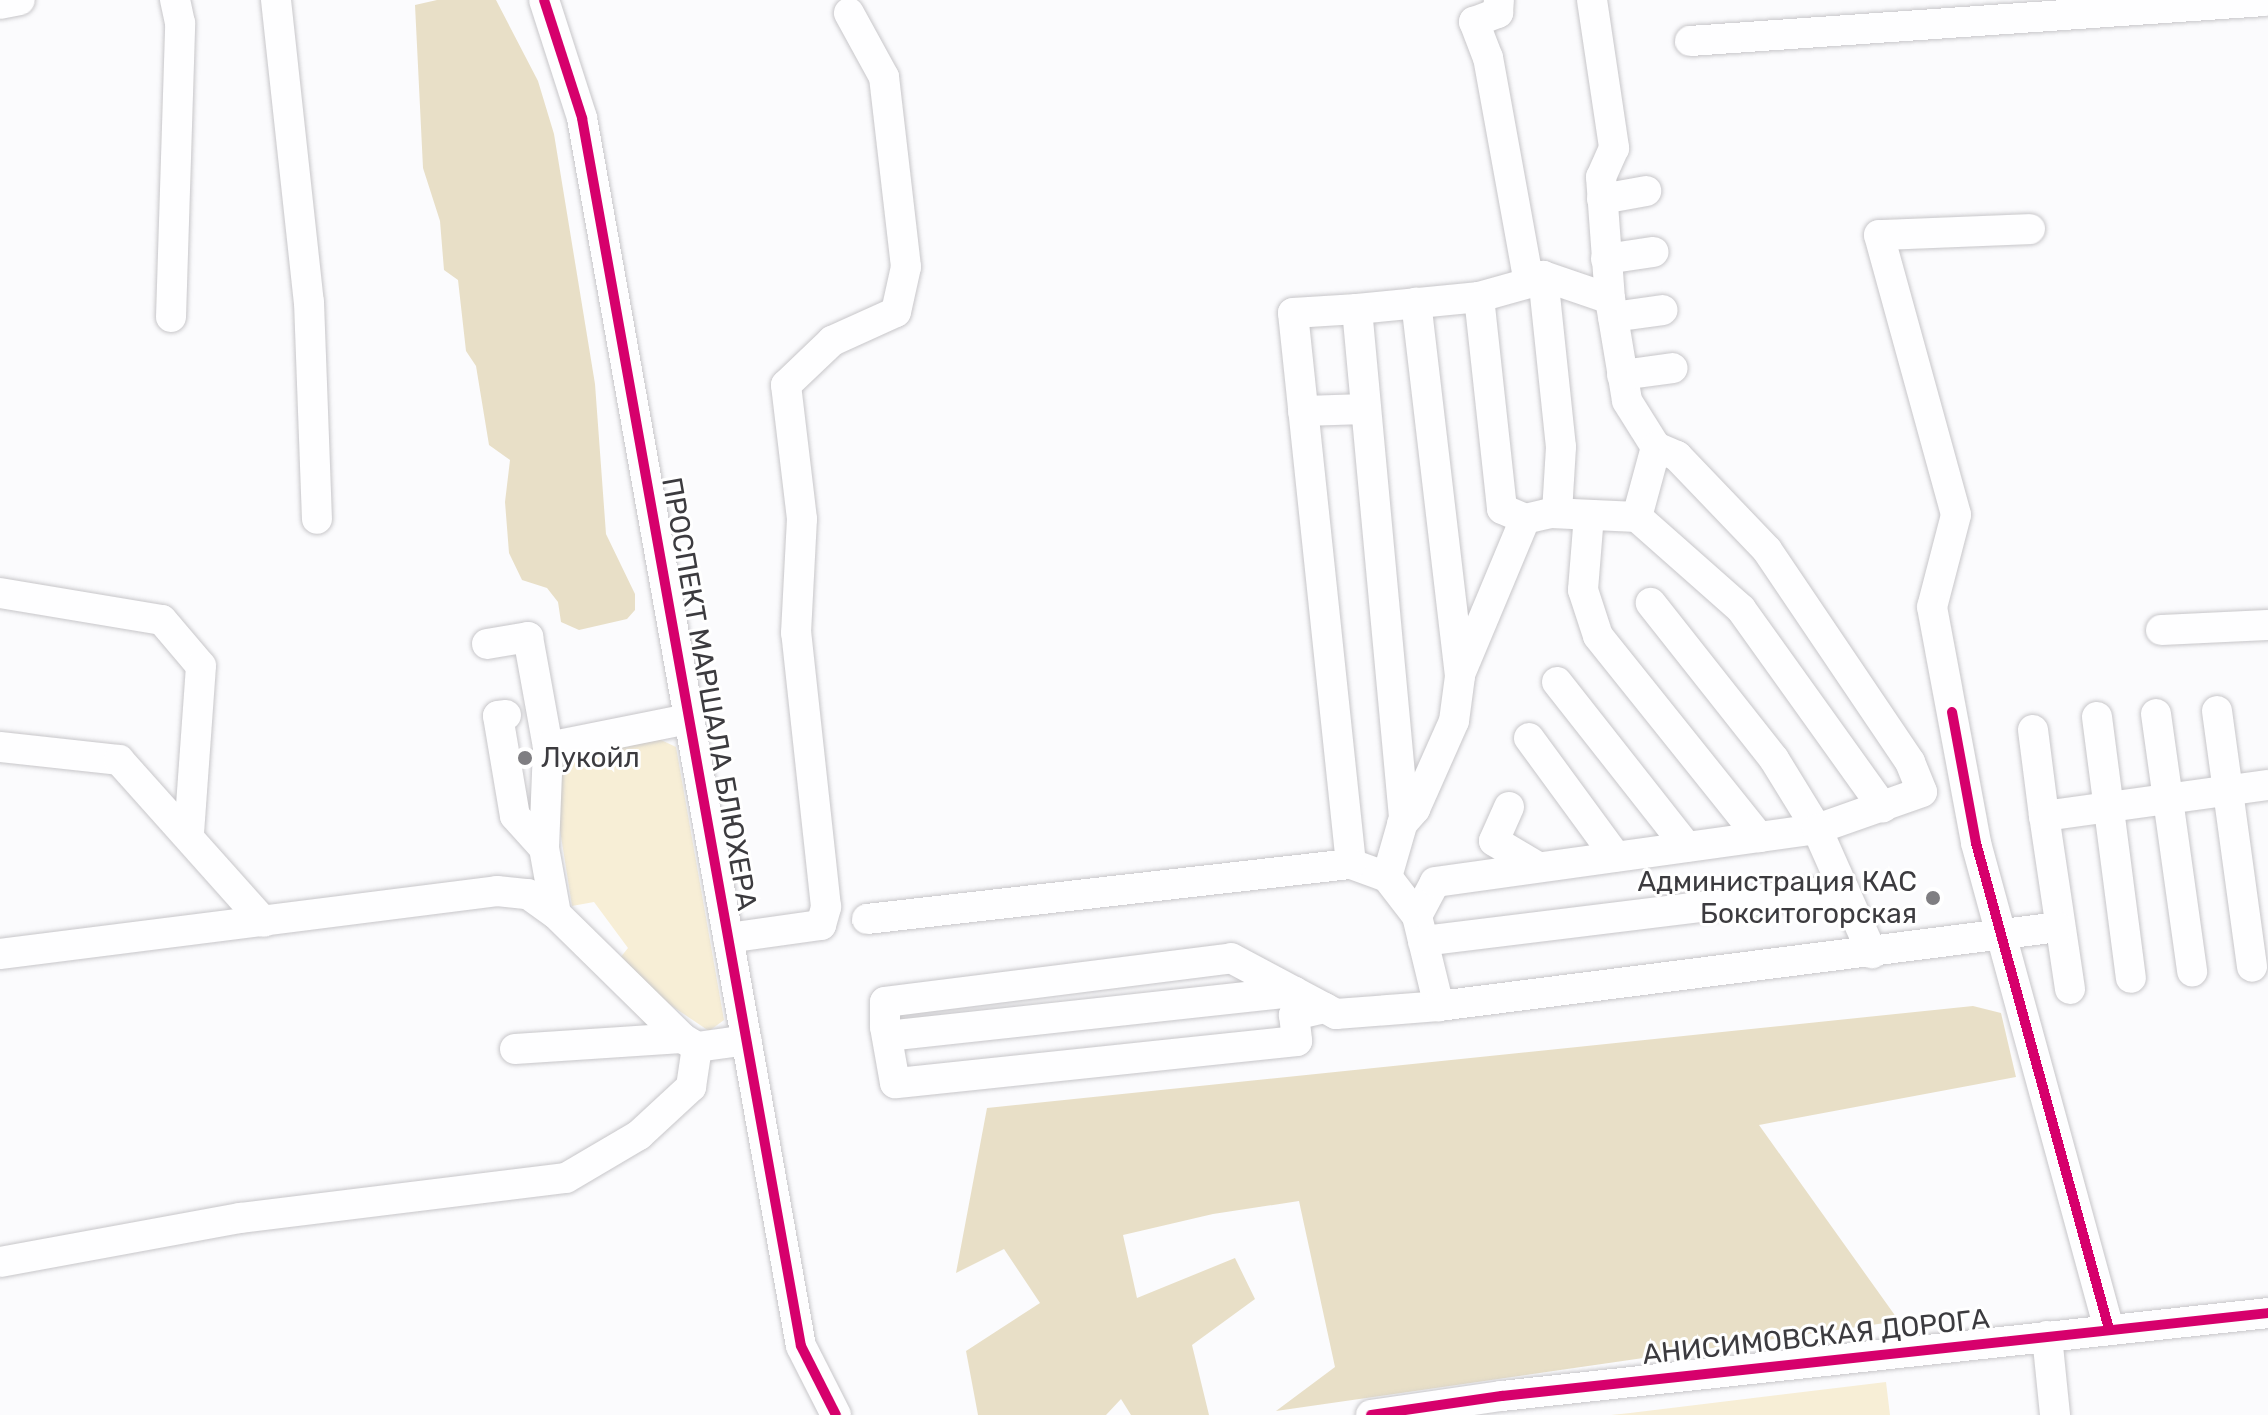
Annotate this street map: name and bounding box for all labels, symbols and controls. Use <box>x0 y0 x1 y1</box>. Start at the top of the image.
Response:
street label: ПРОСПЕКТ МАРШАЛА БЛЮХЕРА <box>654 475 764 913</box>
place label: Лукойл <box>541 741 640 775</box>
marker: Лукойл <box>516 749 534 767</box>
place label: Администрация КАС Бокситогорская <box>1637 865 1917 931</box>
marker: Администрация КАС Бокситогорская <box>1924 889 1942 907</box>
street label: АНИСИМОВСКАЯ ДОРОГА <box>1641 1302 1991 1372</box>

